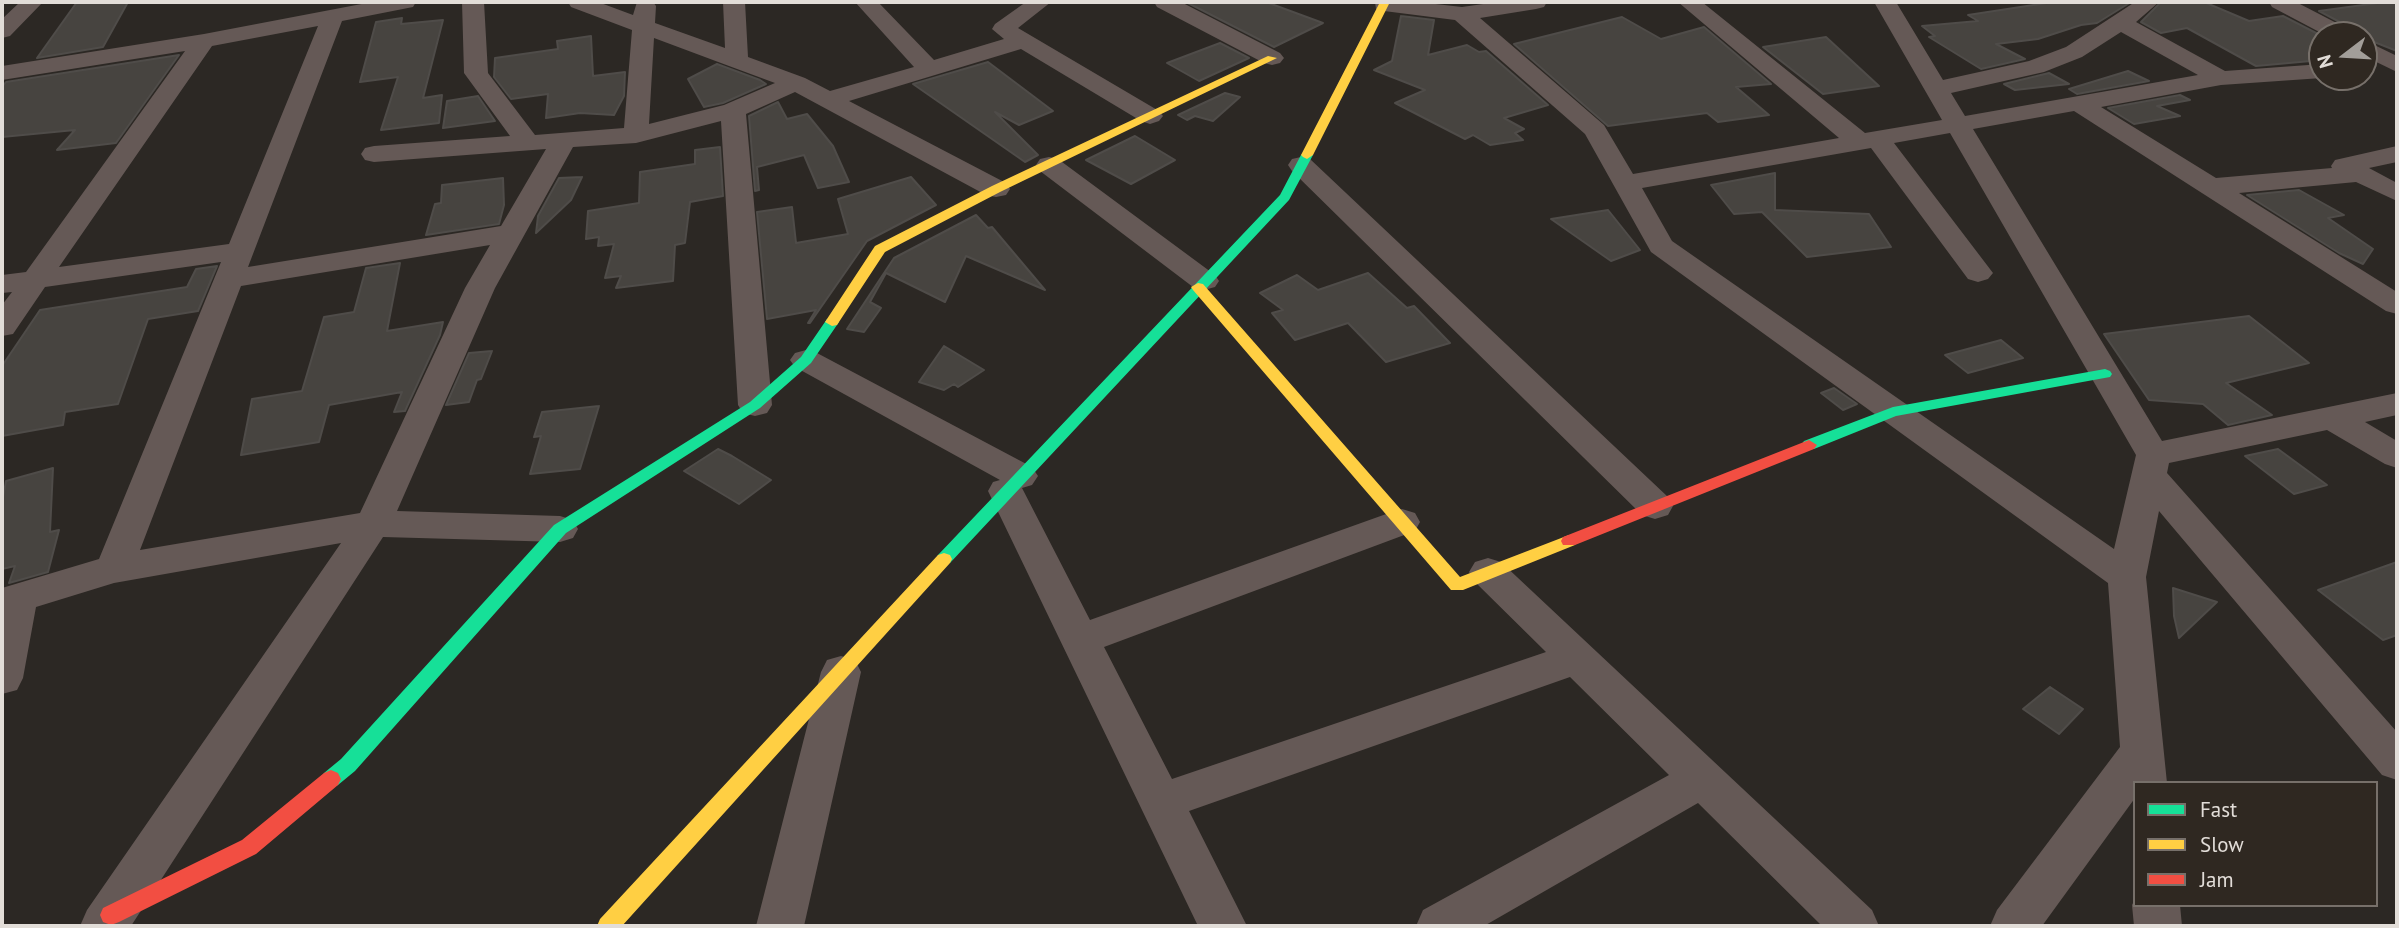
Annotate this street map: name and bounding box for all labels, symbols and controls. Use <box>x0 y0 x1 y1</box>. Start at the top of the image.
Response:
north arrow <box>2308 21 2378 91</box>
text: N <box>2312 52 2338 71</box>
legend <box>2133 781 2378 907</box>
text: Fast <box>2200 796 2237 823</box>
text: Slow <box>2200 831 2244 858</box>
text: Jam <box>2200 866 2234 893</box>

